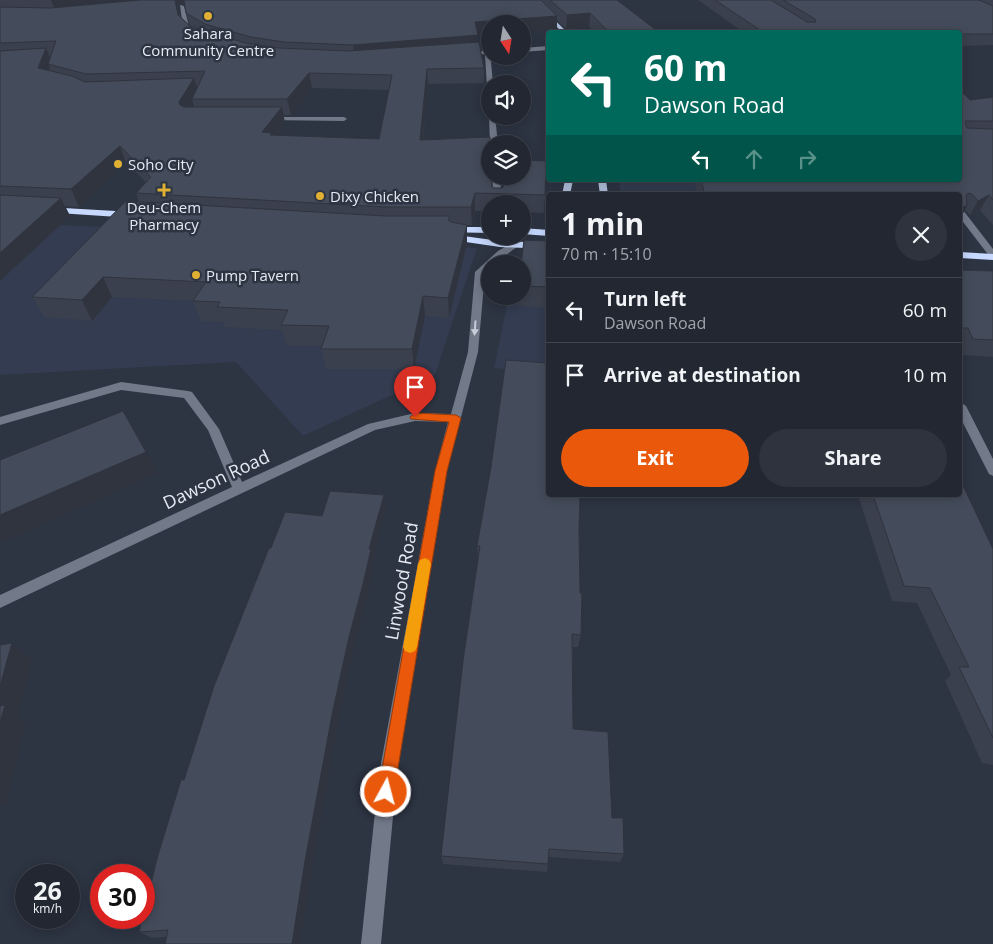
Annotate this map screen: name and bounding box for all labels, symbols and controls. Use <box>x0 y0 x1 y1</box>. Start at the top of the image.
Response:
marker: Sahara Community Centre <box>202 10 214 22</box>
north arrow <box>481 15 531 65</box>
map controls <box>481 15 531 305</box>
place label: Sahara Community Centre <box>142 23 274 60</box>
text: 60 m <box>644 44 727 91</box>
icon: left <box>561 50 626 115</box>
button: sound <box>481 75 531 125</box>
text: Dawson Road <box>644 89 785 119</box>
button: layers <box>481 135 531 185</box>
icon: left <box>687 145 715 173</box>
icon: ahead <box>740 145 768 173</box>
icon: right <box>793 145 821 173</box>
place label: Soho City <box>128 154 194 174</box>
marker: Soho City <box>112 158 124 170</box>
marker: Deu-Chem Pharmacy <box>158 184 170 196</box>
place label: Dixy Chicken <box>330 186 419 206</box>
marker: Dixy Chicken <box>314 190 326 202</box>
button: + <box>481 195 531 245</box>
place label: Deu-Chem Pharmacy <box>127 197 201 234</box>
text: 1 min <box>561 203 644 244</box>
button: close <box>895 209 947 261</box>
text: 70 m · 15:10 <box>561 243 652 265</box>
button: − <box>481 255 531 305</box>
place label: Pump Tavern <box>206 265 299 285</box>
marker: Pump Tavern <box>190 269 202 281</box>
text: Turn left <box>604 286 686 312</box>
icon: left <box>561 296 589 324</box>
text: 60 m <box>903 297 947 323</box>
text: Dawson Road <box>604 312 706 334</box>
one-way arrow <box>471 320 479 336</box>
icon: arrive <box>561 361 589 389</box>
text: Arrive at destination <box>604 362 801 388</box>
text: 10 m <box>903 362 947 388</box>
pin <box>394 366 436 417</box>
icon: arrive <box>401 373 429 401</box>
button: Exit <box>561 429 749 487</box>
button: Share <box>759 429 947 487</box>
street label: Dawson Road <box>159 444 273 514</box>
street label: Linwood Road <box>379 520 423 642</box>
position arrow <box>359 765 411 817</box>
speed limit sign: 30 <box>90 864 155 929</box>
text: 26 <box>33 873 62 907</box>
text: km/h <box>33 900 62 917</box>

